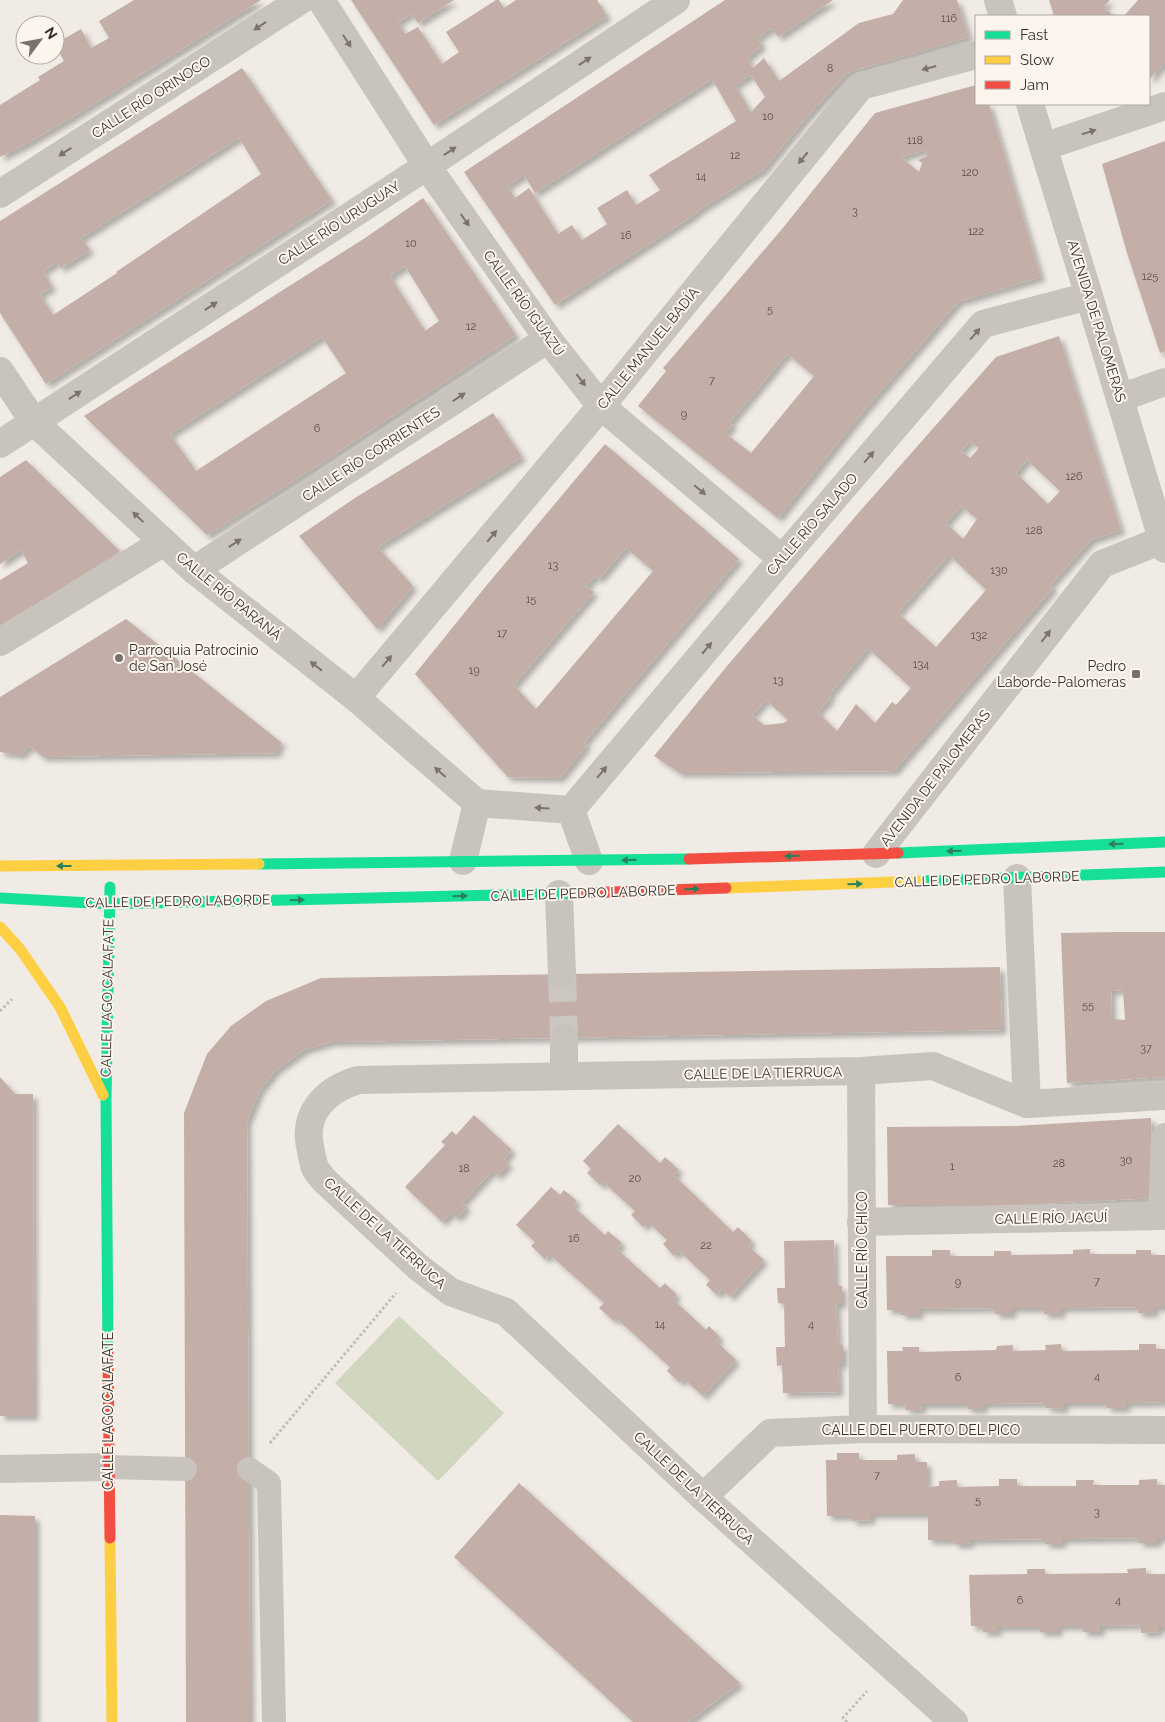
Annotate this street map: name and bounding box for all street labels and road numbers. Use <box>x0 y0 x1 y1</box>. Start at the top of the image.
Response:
street label: CALLE RÍO ORINOCO <box>88 52 213 141</box>
street label: CALLE RÍO URUGUAY <box>275 177 403 268</box>
street label: AVENIDA DE PALOMERAS <box>1065 238 1129 405</box>
street label: CALLE RÍO IGUAZÚ <box>480 247 568 359</box>
street label: CALLE MANUEL BADÍA <box>593 283 702 412</box>
street label: CALLE RÍO CORRIENTES <box>299 402 443 504</box>
street label: CALLE RÍO SALADO <box>763 469 861 578</box>
street label: CALLE RÍO PARANÁ <box>173 548 286 644</box>
street label: AVENIDA DE PALOMERAS <box>877 706 994 849</box>
street label: CALLE DE PEDRO LABORDE <box>894 868 1080 890</box>
street label: CALLE DE PEDRO LABORDE <box>490 882 676 904</box>
street label: CALLE DE PEDRO LABORDE <box>85 891 271 911</box>
street label: CALLE LAGO CALAFATE <box>98 919 116 1077</box>
street label: CALLE DE LA TIERRUCA <box>684 1064 843 1082</box>
street label: CALLE DE LA TIERRUCA <box>321 1174 450 1292</box>
street label: CALLE RÍO CHICO <box>853 1191 870 1309</box>
street label: CALLE RÍO JACUÍ <box>994 1208 1108 1227</box>
street label: CALLE LAGO CALAFATE <box>100 1332 116 1490</box>
street label: CALLE DEL PUERTO DEL PICO <box>822 1422 1020 1438</box>
street label: CALLE DE LA TIERRUCA <box>631 1428 758 1548</box>

